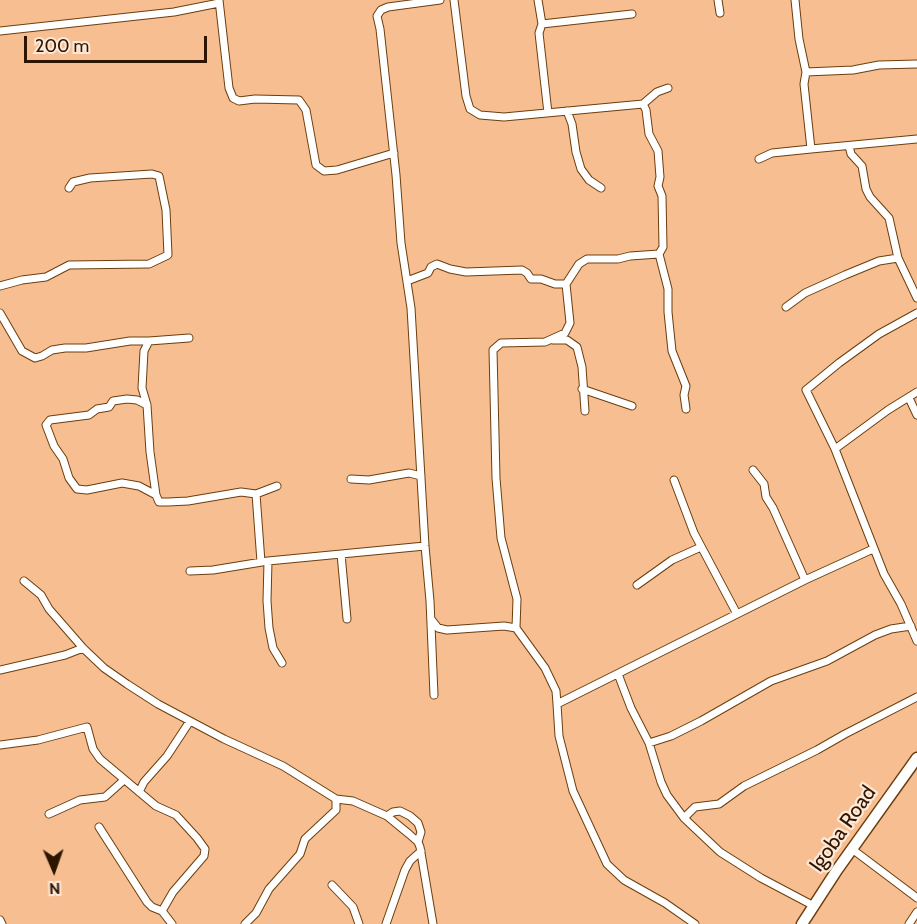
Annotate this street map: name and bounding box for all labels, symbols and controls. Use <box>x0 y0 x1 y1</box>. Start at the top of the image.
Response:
scale bar <box>27 24 210 62</box>
text: 200 m <box>35 35 89 57</box>
street label: Igoba Road <box>804 781 882 877</box>
north arrow <box>24 840 84 900</box>
text: N <box>49 879 61 898</box>

